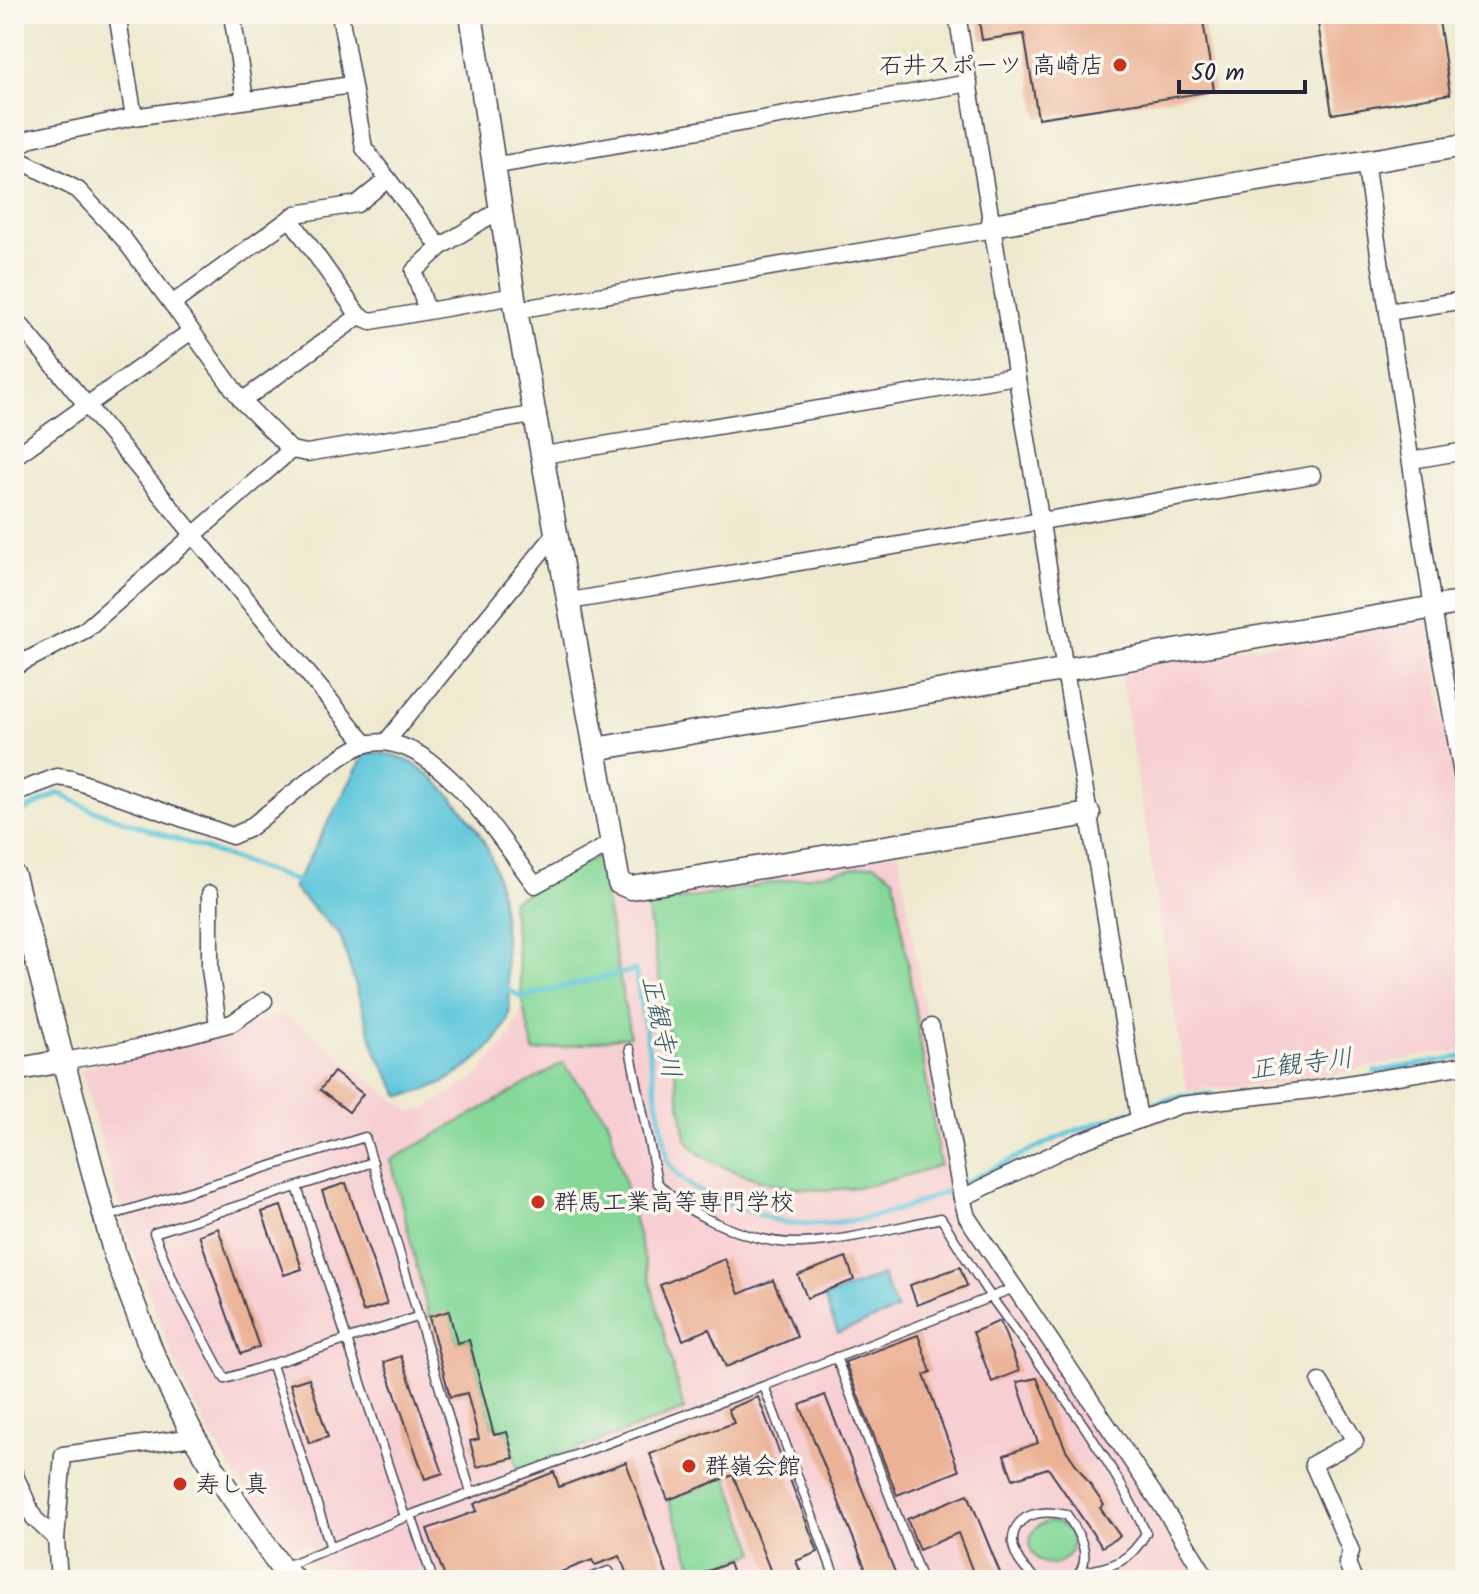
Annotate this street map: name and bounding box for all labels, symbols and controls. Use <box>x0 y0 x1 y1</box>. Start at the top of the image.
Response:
scale bar <box>1179 44 1305 94</box>
place label: 石井スポーツ 高崎店 <box>879 47 1104 86</box>
text: 50 m <box>1191 54 1245 93</box>
marker: 石井スポーツ 高崎店 <box>1111 56 1129 74</box>
water label: 正観寺川 <box>629 972 691 1083</box>
water label: 正観寺川 <box>1247 1038 1355 1092</box>
place label: 群馬工業高等専門学校 <box>554 1184 794 1223</box>
marker: 群馬工業高等専門学校 <box>529 1193 547 1211</box>
place label: 群嶺会館 <box>705 1448 801 1487</box>
marker: 群嶺会館 <box>680 1457 698 1475</box>
place label: 寿し真 <box>196 1466 268 1505</box>
marker: 寿し真 <box>171 1475 189 1493</box>

